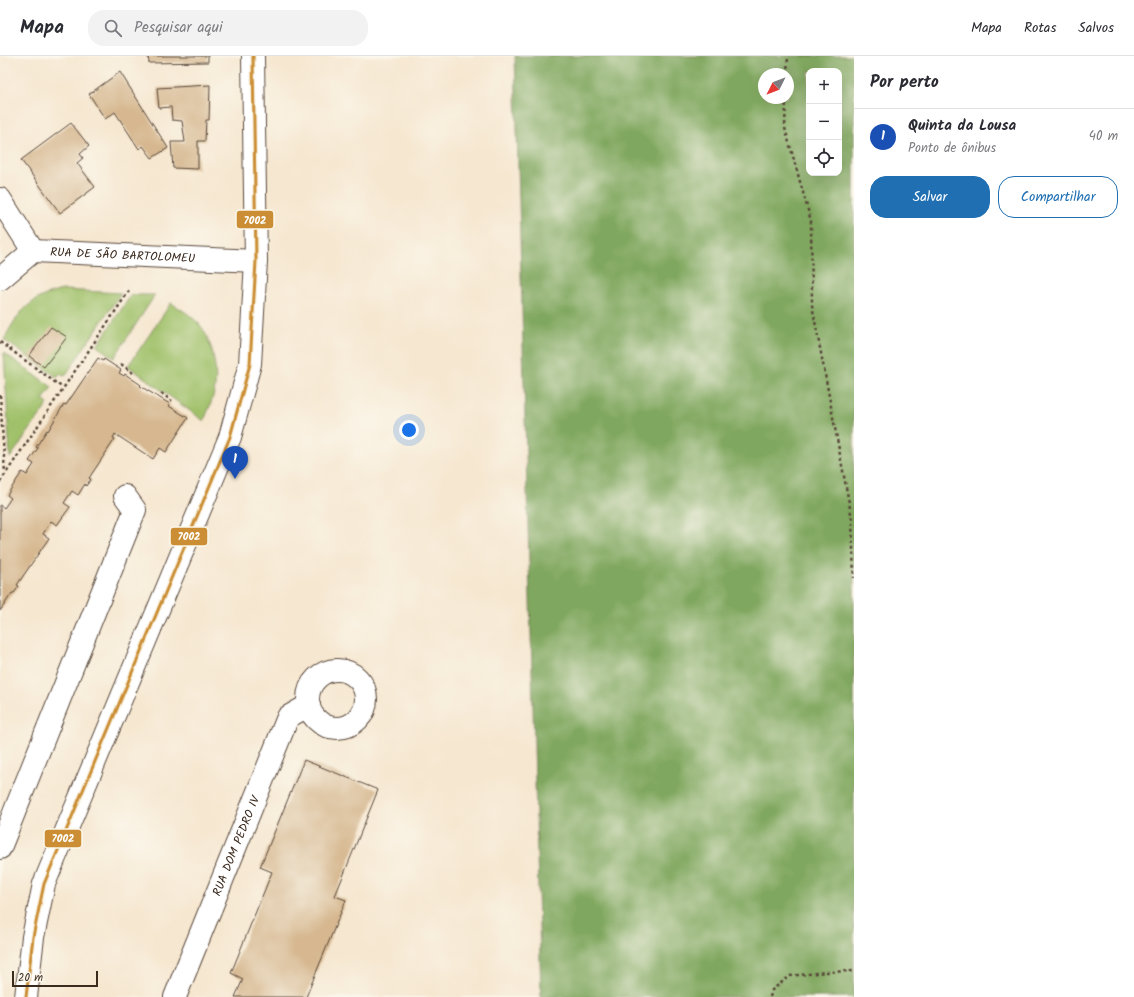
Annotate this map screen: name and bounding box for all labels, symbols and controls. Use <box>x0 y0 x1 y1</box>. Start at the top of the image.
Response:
search box <box>88 10 368 46</box>
text: Mapa <box>20 13 64 43</box>
text: Pesquisar aqui <box>134 16 222 40</box>
icon: search <box>102 17 124 39</box>
text: Mapa <box>971 17 1002 39</box>
text: Rotas <box>1024 17 1056 39</box>
text: Salvos <box>1078 17 1114 39</box>
north arrow <box>758 68 794 104</box>
map controls <box>806 68 842 176</box>
button: + <box>806 68 842 104</box>
text: Por perto <box>870 69 939 96</box>
button: − <box>806 104 842 140</box>
text: Quinta da Lousa <box>908 114 1016 138</box>
text: 1 <box>881 126 885 147</box>
text: 40 m <box>1089 126 1118 147</box>
text: Ponto de ônibus <box>908 138 996 159</box>
button: locate <box>806 140 842 176</box>
button: Salvar <box>870 176 990 218</box>
button: Compartilhar <box>998 176 1118 218</box>
line badge: 7002 <box>236 210 274 229</box>
text: 7002 <box>244 212 266 230</box>
street label: RUA DE SÃO BARTOLOMEU <box>50 243 196 268</box>
your location <box>399 420 419 440</box>
pin: 1 <box>222 446 248 479</box>
line badge: 7002 <box>170 527 208 546</box>
text: 7002 <box>178 528 200 546</box>
street label: RUA DOM PEDRO IV <box>208 792 266 899</box>
line badge: 7002 <box>44 829 82 848</box>
text: 7002 <box>52 830 74 848</box>
scale bar <box>12 969 98 988</box>
text: 20 m <box>18 969 43 987</box>

